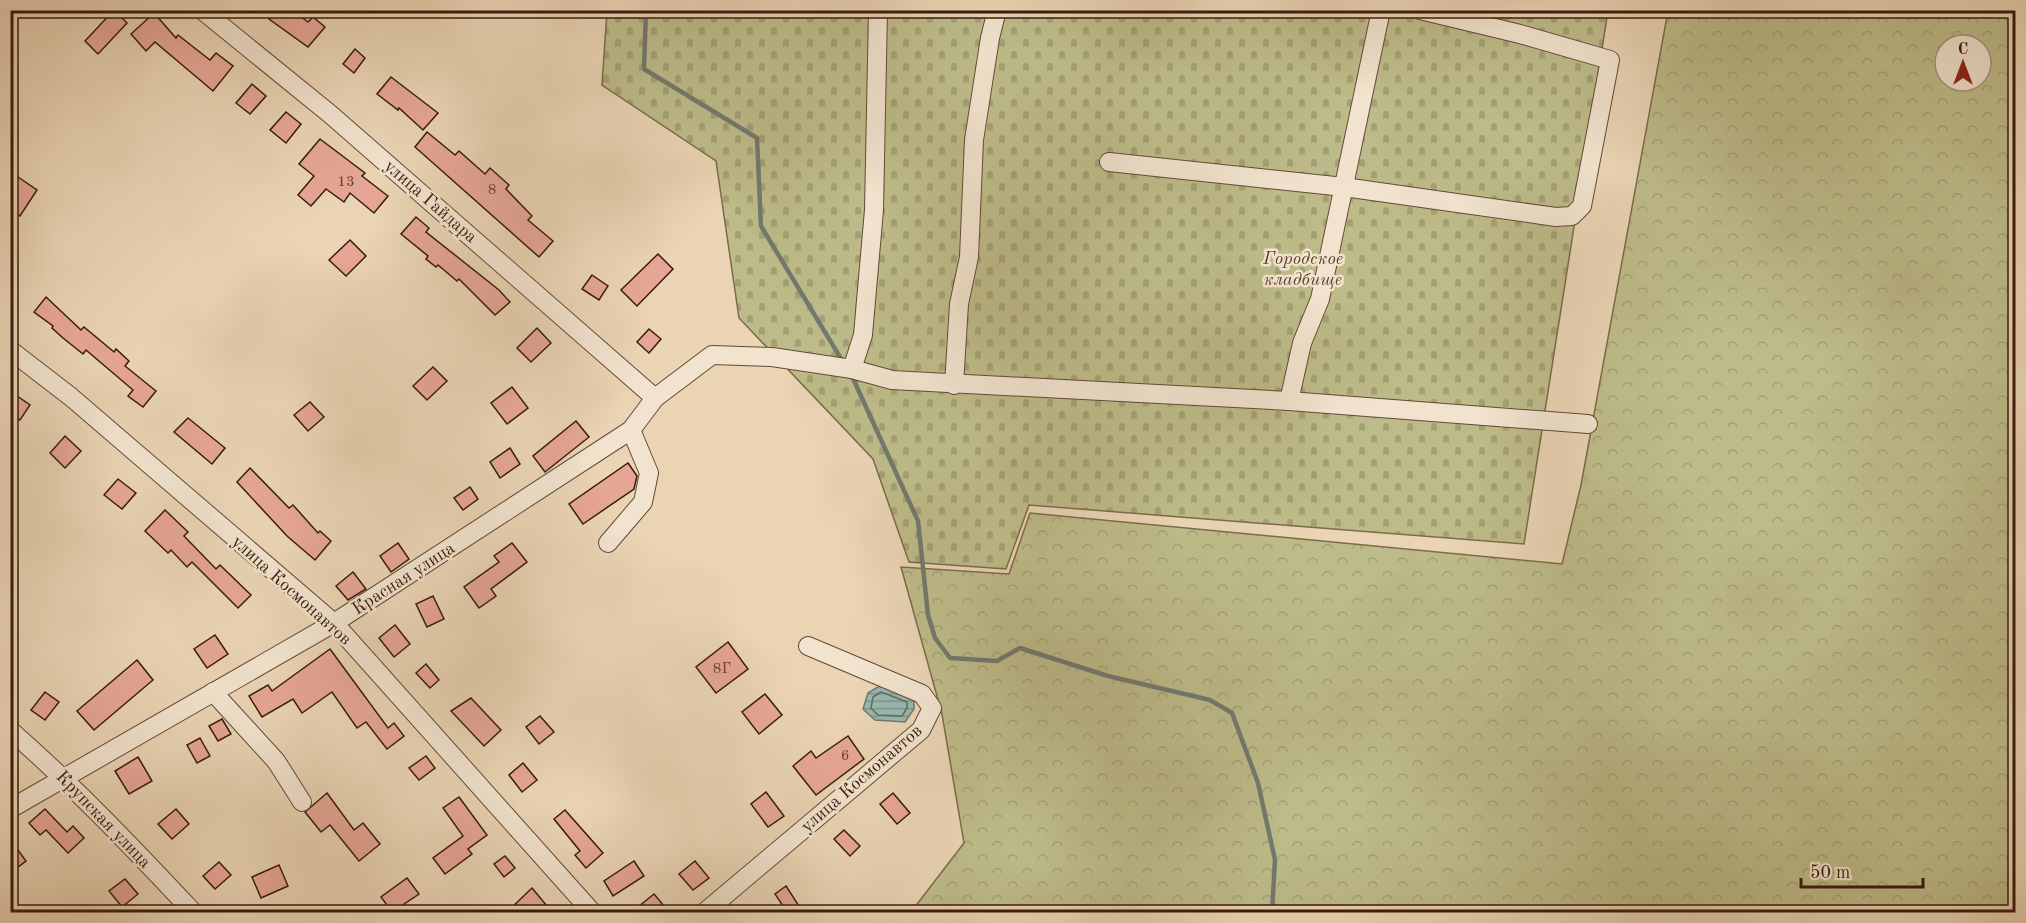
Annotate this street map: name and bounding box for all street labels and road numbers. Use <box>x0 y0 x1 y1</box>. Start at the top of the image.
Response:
street label: улица Гайдара <box>381 157 480 247</box>
street label: улица Космонавтов <box>228 533 354 649</box>
street label: Красная улица <box>349 539 458 619</box>
street label: улица Космонавтов <box>798 722 926 836</box>
street label: Крупская улица <box>52 768 154 872</box>

